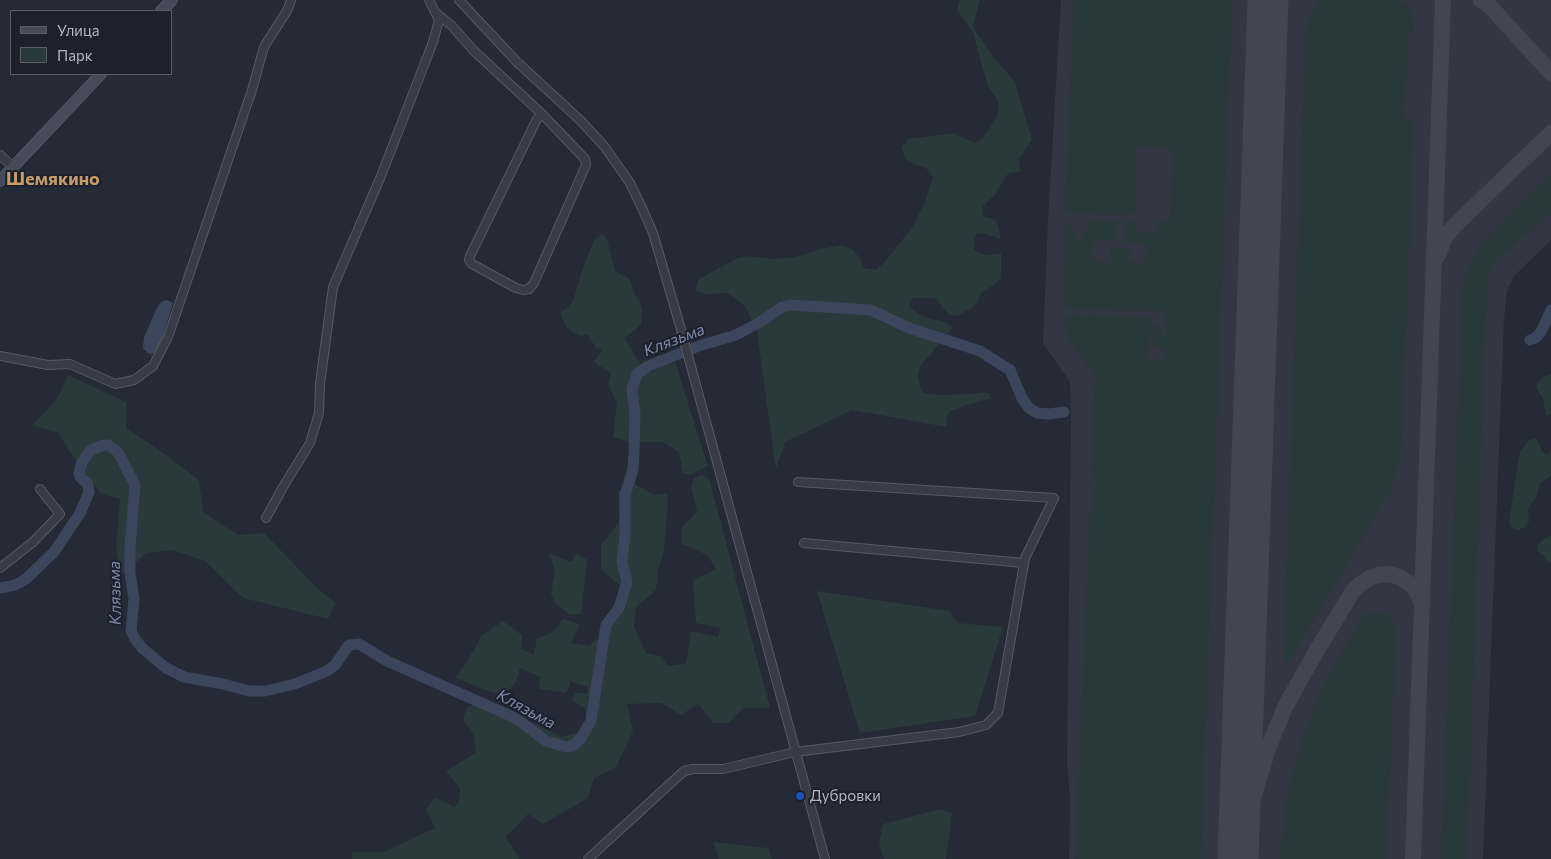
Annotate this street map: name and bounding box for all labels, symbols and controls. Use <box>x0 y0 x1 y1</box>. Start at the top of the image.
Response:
legend <box>10 10 172 75</box>
text: Улица <box>57 21 99 39</box>
text: Парк <box>57 46 93 64</box>
district label: Шемякино <box>6 168 100 190</box>
water label: Клязьма <box>641 320 707 360</box>
water label: Клязьма <box>105 561 125 625</box>
water label: Клязьма <box>493 685 559 733</box>
place label: Дубровки <box>810 787 881 805</box>
marker: Дубровки <box>794 790 806 802</box>

